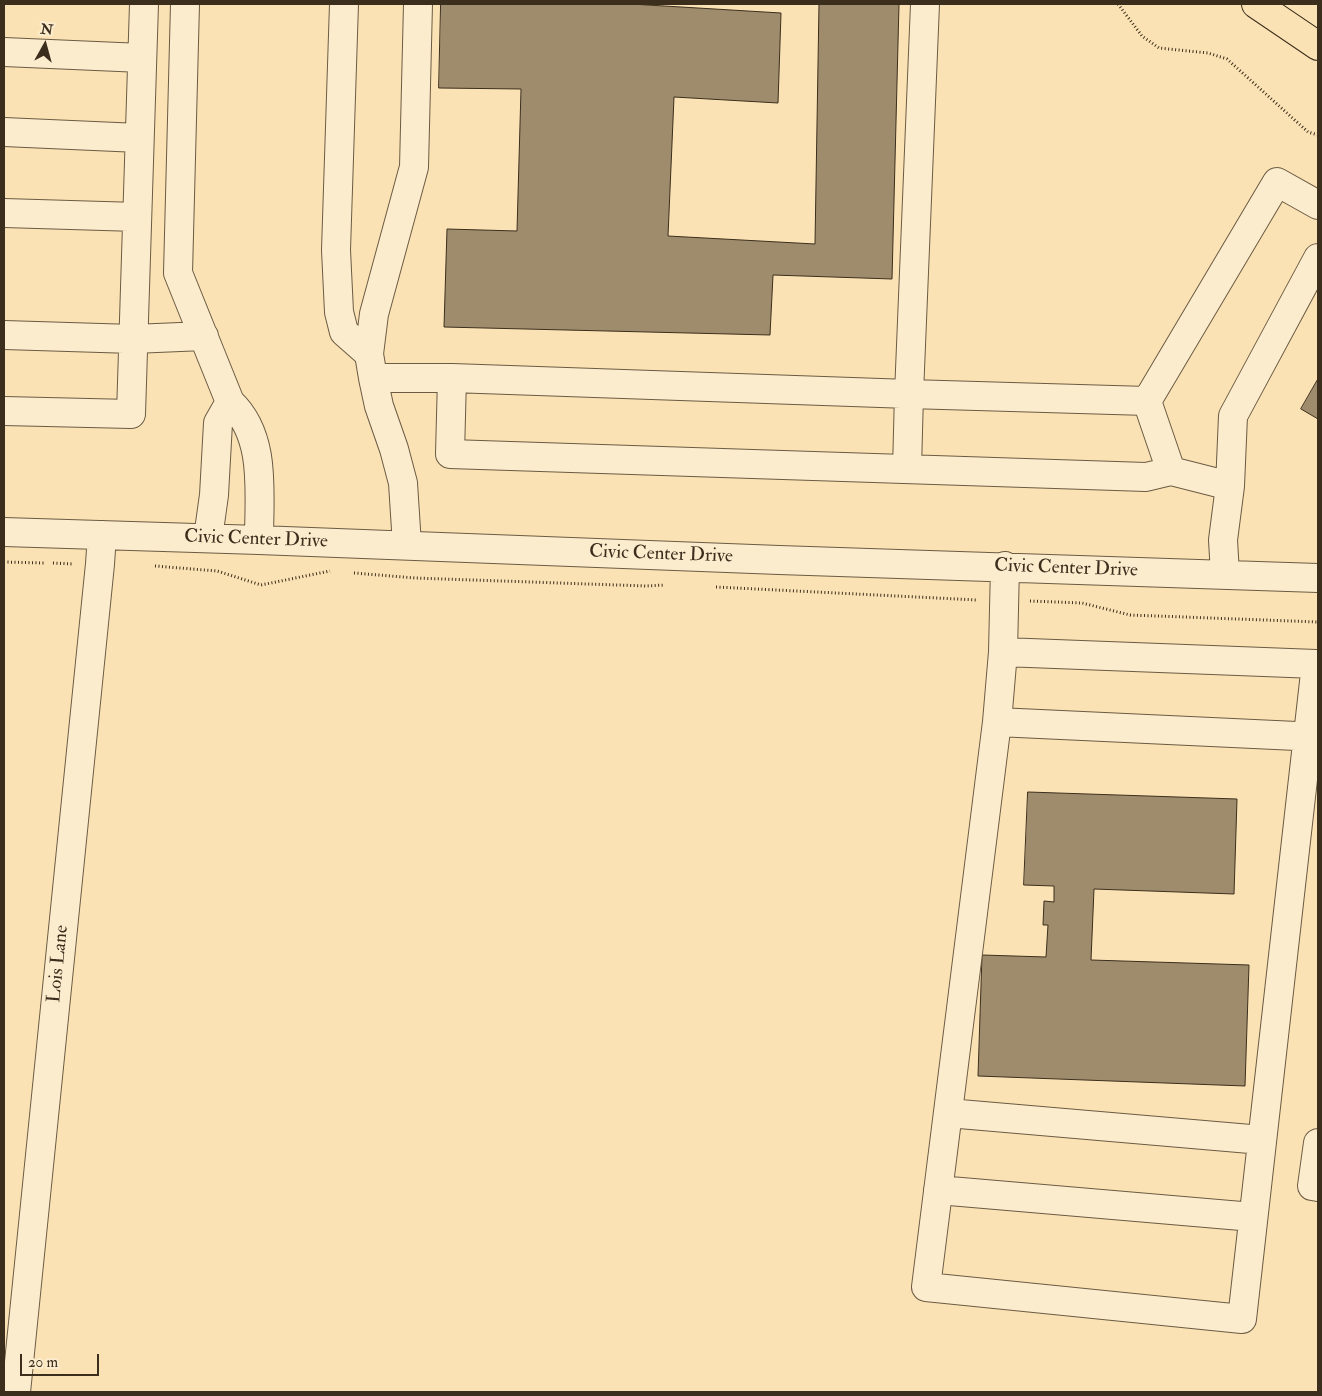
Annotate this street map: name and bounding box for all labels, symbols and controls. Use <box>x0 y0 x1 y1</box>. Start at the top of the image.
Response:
north arrow <box>20 20 70 70</box>
text: N <box>40 20 54 39</box>
street label: Civic Center Drive <box>184 526 328 554</box>
street label: Civic Center Drive <box>589 541 733 569</box>
street label: Civic Center Drive <box>994 555 1138 583</box>
street label: Lois Lane <box>44 924 74 1004</box>
scale bar <box>22 1344 101 1376</box>
text: 20 m <box>28 1353 58 1372</box>

